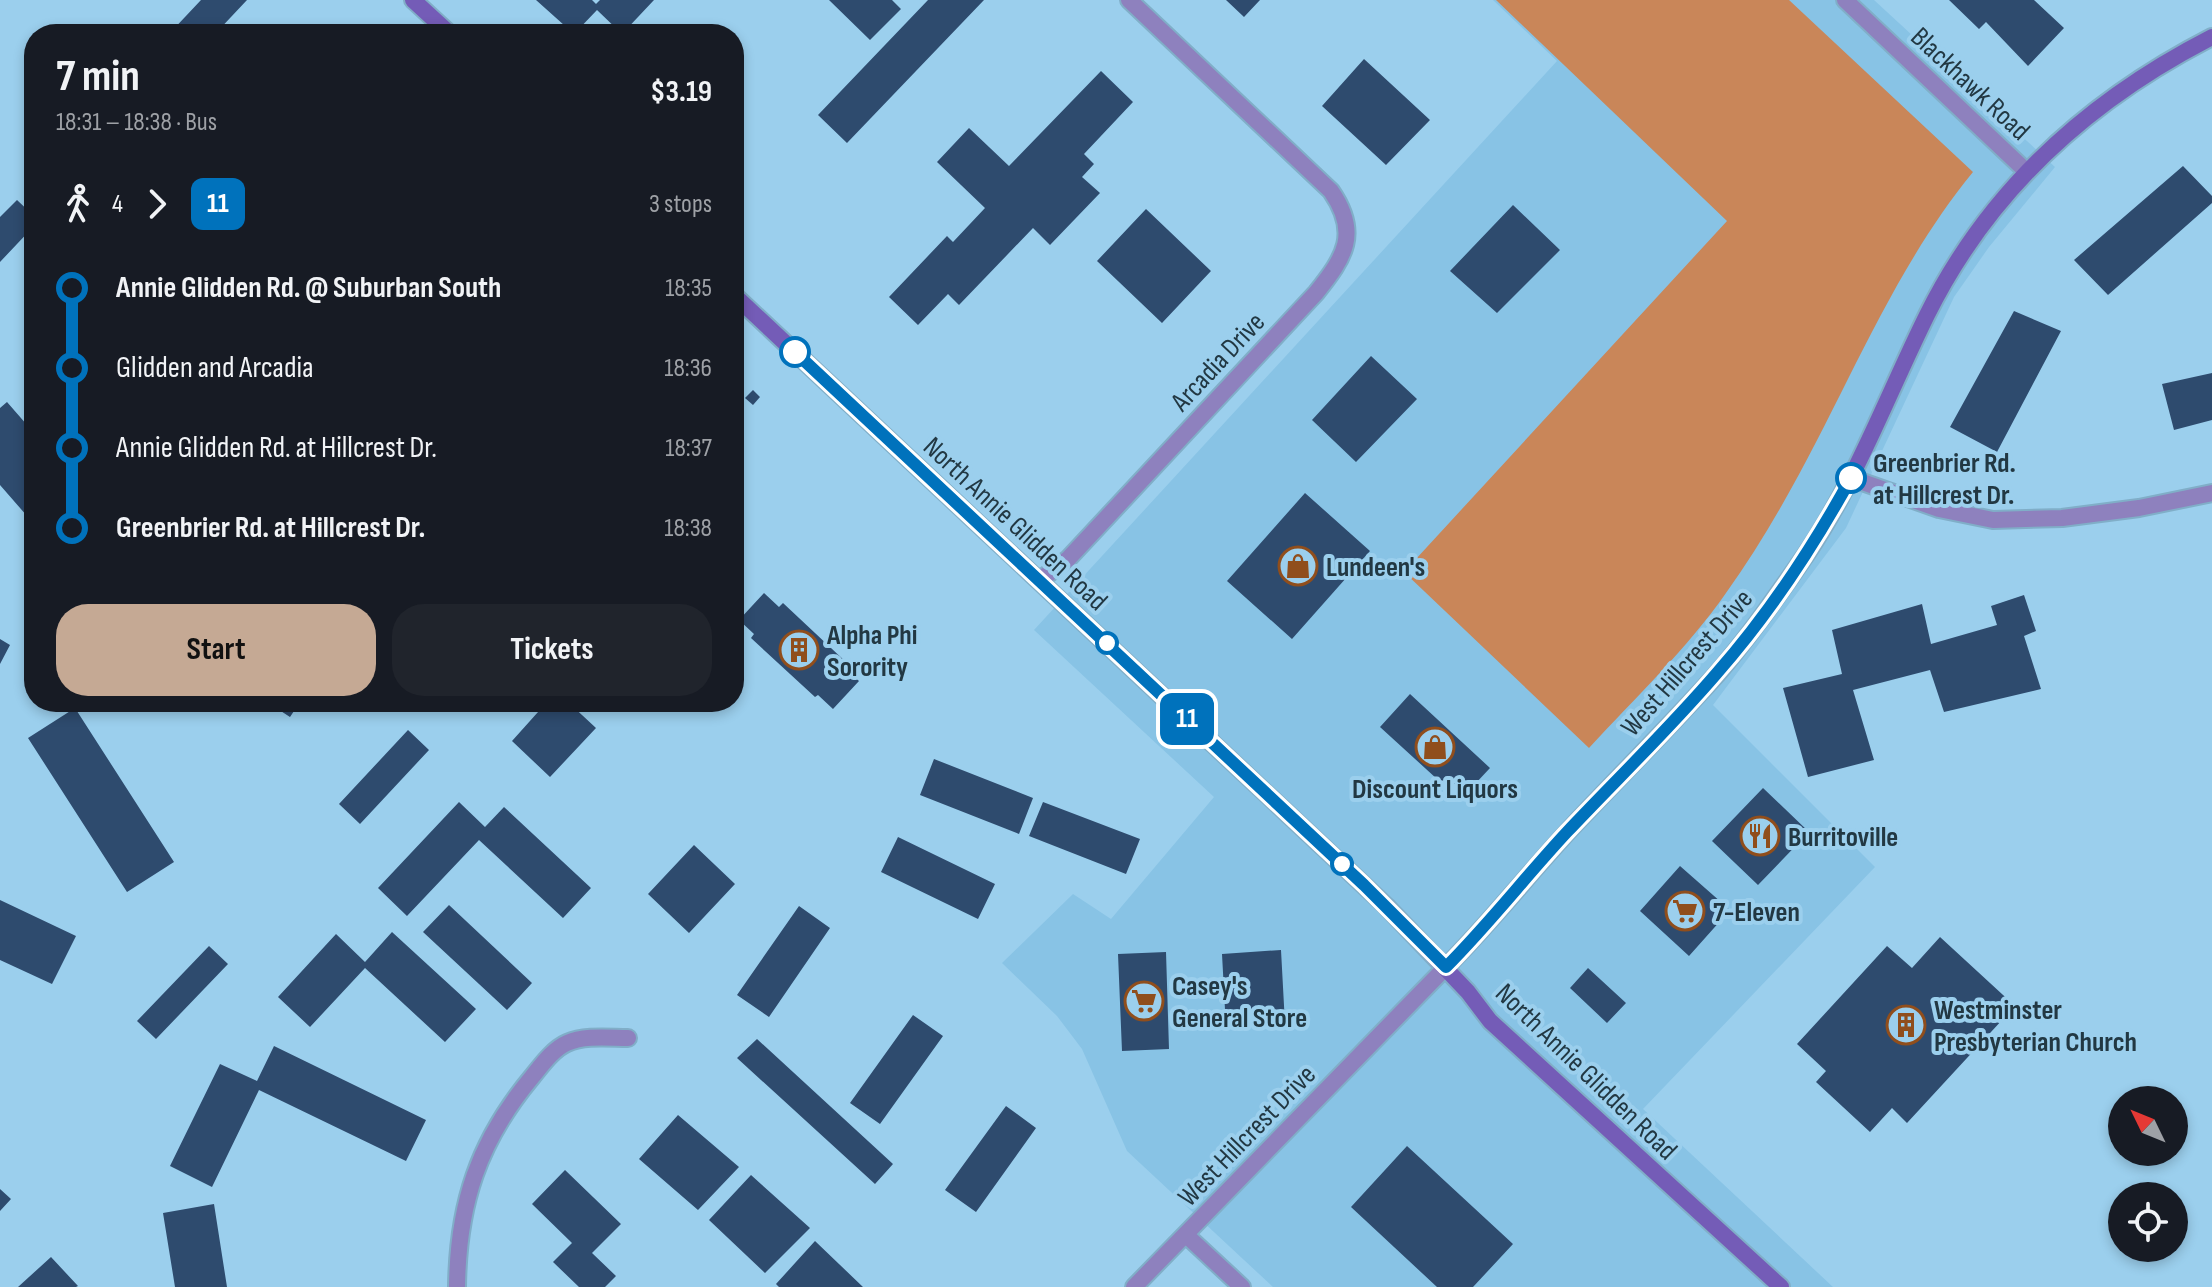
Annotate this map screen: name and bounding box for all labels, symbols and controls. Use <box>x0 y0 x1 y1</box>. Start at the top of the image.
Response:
street label: Blackhawk Road <box>1904 21 2036 147</box>
text: 7 min <box>56 50 140 103</box>
text: $3.19 <box>650 74 712 110</box>
text: 18:31 – 18:38 · Bus <box>56 107 217 138</box>
icon: walk <box>56 182 100 226</box>
icon: forward <box>135 182 179 226</box>
text: 11 <box>207 187 229 220</box>
text: 4 <box>112 189 123 220</box>
text: 3 stops <box>649 189 712 220</box>
text: Annie Glidden Rd. @ Suburban South <box>116 270 501 306</box>
text: 18:35 <box>665 273 712 304</box>
street label: Arcadia Drive <box>1163 306 1272 419</box>
unlabelled marker <box>780 337 810 367</box>
text: Glidden and Arcadia <box>116 350 314 386</box>
text: 18:36 <box>664 353 712 384</box>
text: Annie Glidden Rd. at Hillcrest Dr. <box>116 430 437 466</box>
street label: North Annie Glidden Road <box>916 430 1114 618</box>
text: 18:37 <box>665 433 712 464</box>
place label: Greenbrier Rd. at Hillcrest Dr. <box>1873 447 2016 512</box>
marker: Greenbrier Rd. at Hillcrest Dr. <box>1836 463 1866 493</box>
text: Greenbrier Rd. at Hillcrest Dr. <box>116 510 425 546</box>
text: 18:38 <box>664 513 712 544</box>
shop icon: Lundeen's <box>1277 545 1319 587</box>
place label: Lundeen's <box>1326 551 1425 584</box>
street label: West Hillcrest Drive <box>1614 583 1760 743</box>
button: Start <box>56 604 376 696</box>
button: Tickets <box>392 604 712 696</box>
place label: Alpha Phi Sorority <box>826 619 917 684</box>
building icon: Alpha Phi Sorority <box>778 629 820 671</box>
unlabelled marker <box>1096 632 1118 654</box>
line badge: 11 <box>1151 693 1223 745</box>
text: 11 <box>1176 702 1198 735</box>
shop icon: Discount Liquors <box>1414 726 1456 768</box>
place label: Discount Liquors <box>1352 773 1518 806</box>
restaurant icon: Burritoville <box>1739 815 1781 857</box>
place label: Burritoville <box>1788 821 1898 854</box>
unlabelled marker <box>1331 853 1353 875</box>
supermarket icon: 7-Eleven <box>1664 890 1706 932</box>
place label: 7-Eleven <box>1713 896 1800 929</box>
place label: Casey's General Store <box>1172 970 1307 1035</box>
street label: North Annie Glidden Road <box>1488 977 1684 1167</box>
supermarket icon: Casey's General Store <box>1123 980 1165 1022</box>
place label: Westminster Presbyterian Church <box>1934 994 2137 1059</box>
building icon: Westminster Presbyterian Church <box>1885 1004 1927 1046</box>
street label: West Hillcrest Drive <box>1171 1059 1323 1214</box>
north arrow <box>2108 1086 2188 1166</box>
map controls <box>2108 1086 2188 1262</box>
button: locate <box>2108 1182 2188 1262</box>

